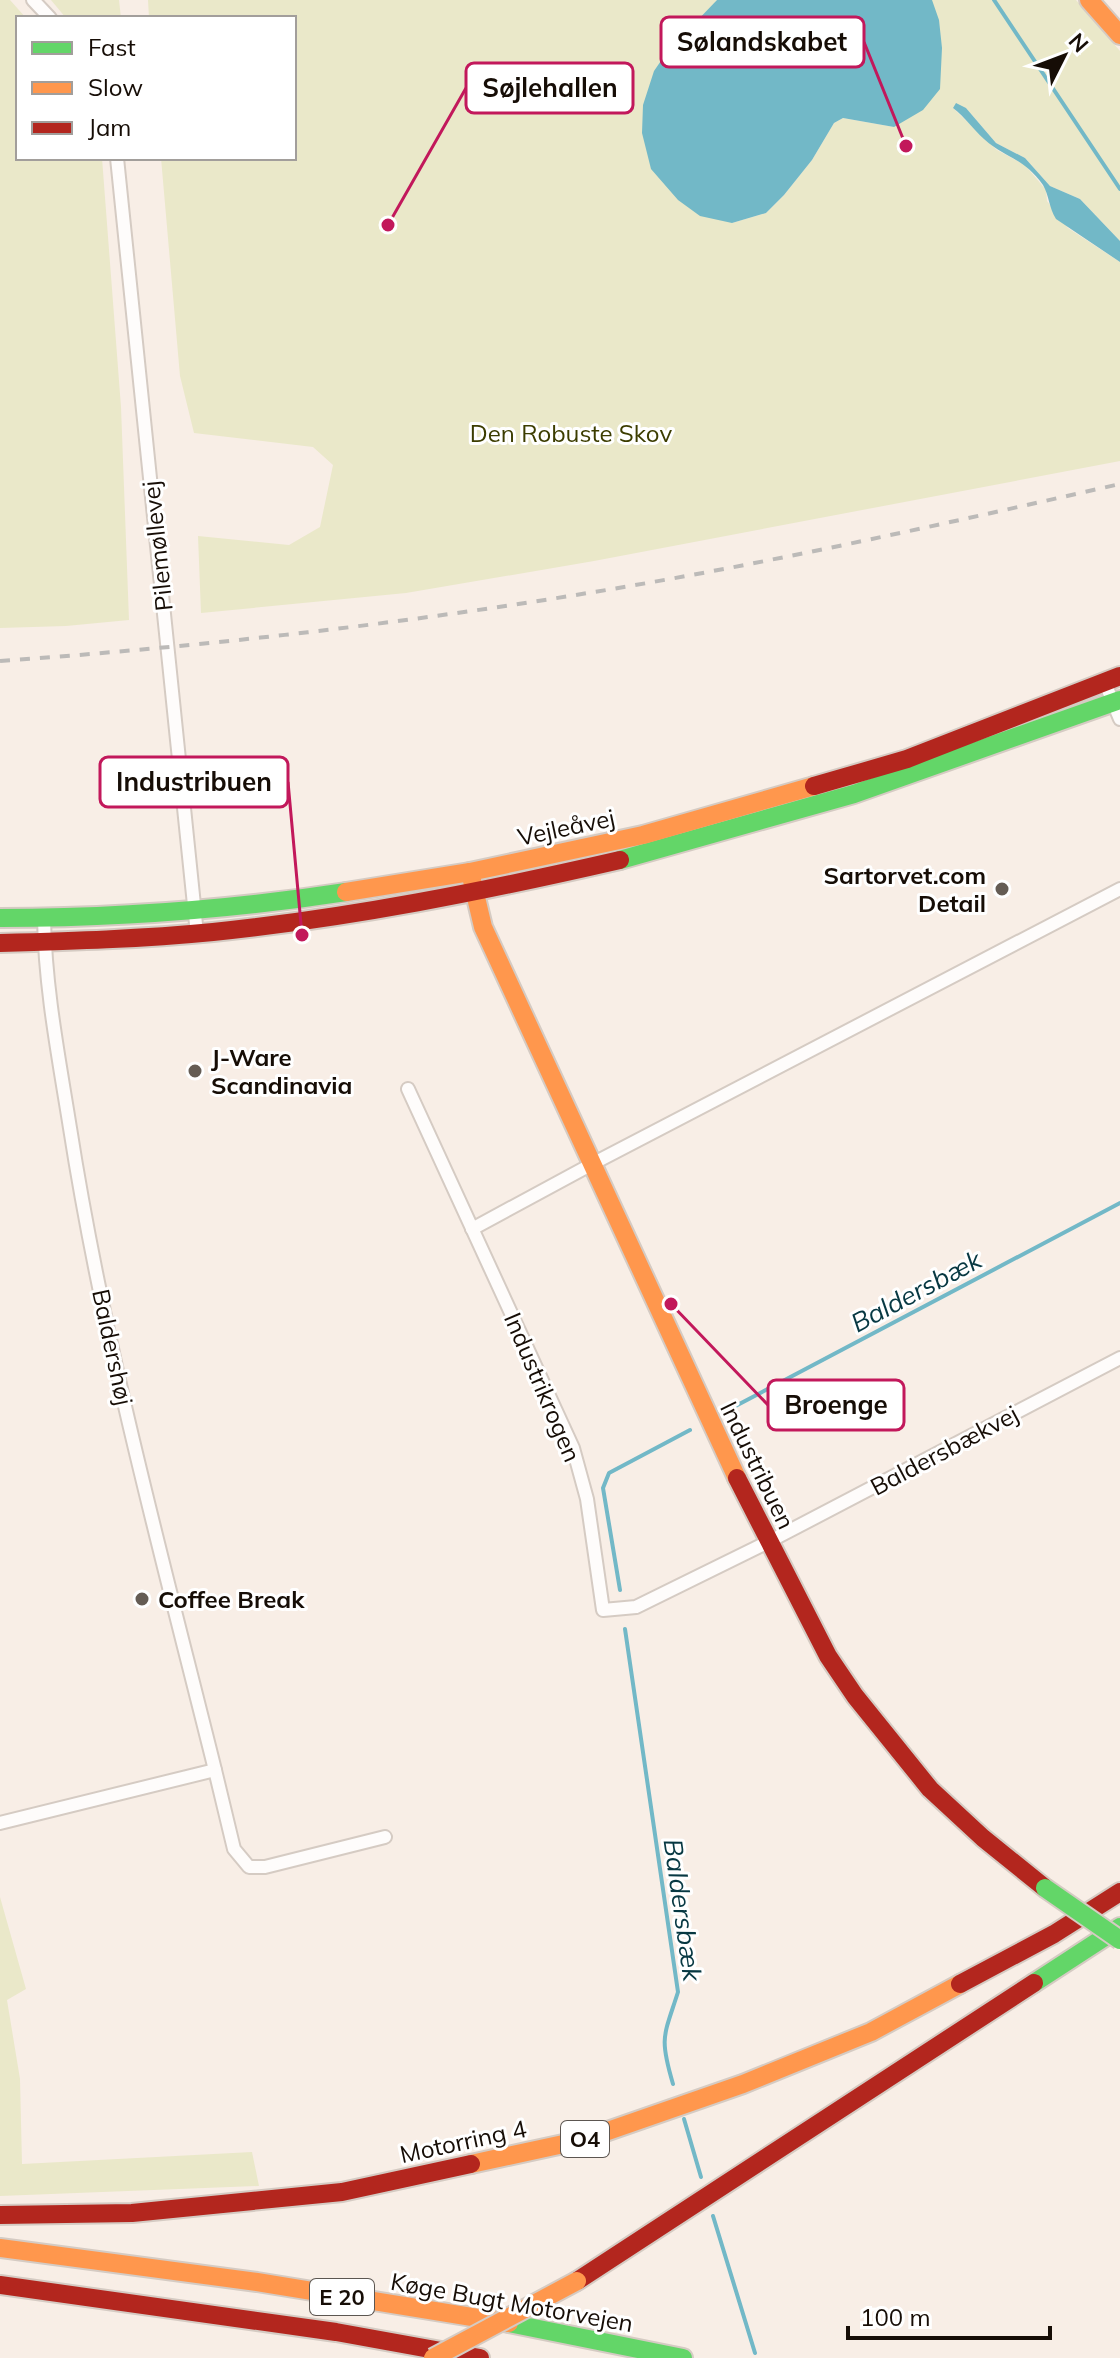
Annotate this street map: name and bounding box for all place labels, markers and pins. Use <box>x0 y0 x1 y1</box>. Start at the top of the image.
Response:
callout: Sølandskabet <box>661 17 864 67</box>
callout: Søjlehallen <box>466 63 633 113</box>
callout: Industribuen <box>100 757 288 807</box>
place label: Sartorvet.com Detail <box>824 860 986 918</box>
marker: Sartorvet.com Detail <box>993 880 1011 898</box>
place label: J-Ware Scandinavia <box>211 1042 352 1100</box>
marker: J-Ware Scandinavia <box>186 1062 204 1080</box>
callout: Broenge <box>768 1380 904 1430</box>
place label: Coffee Break <box>158 1584 305 1614</box>
marker: Coffee Break <box>133 1590 151 1608</box>

